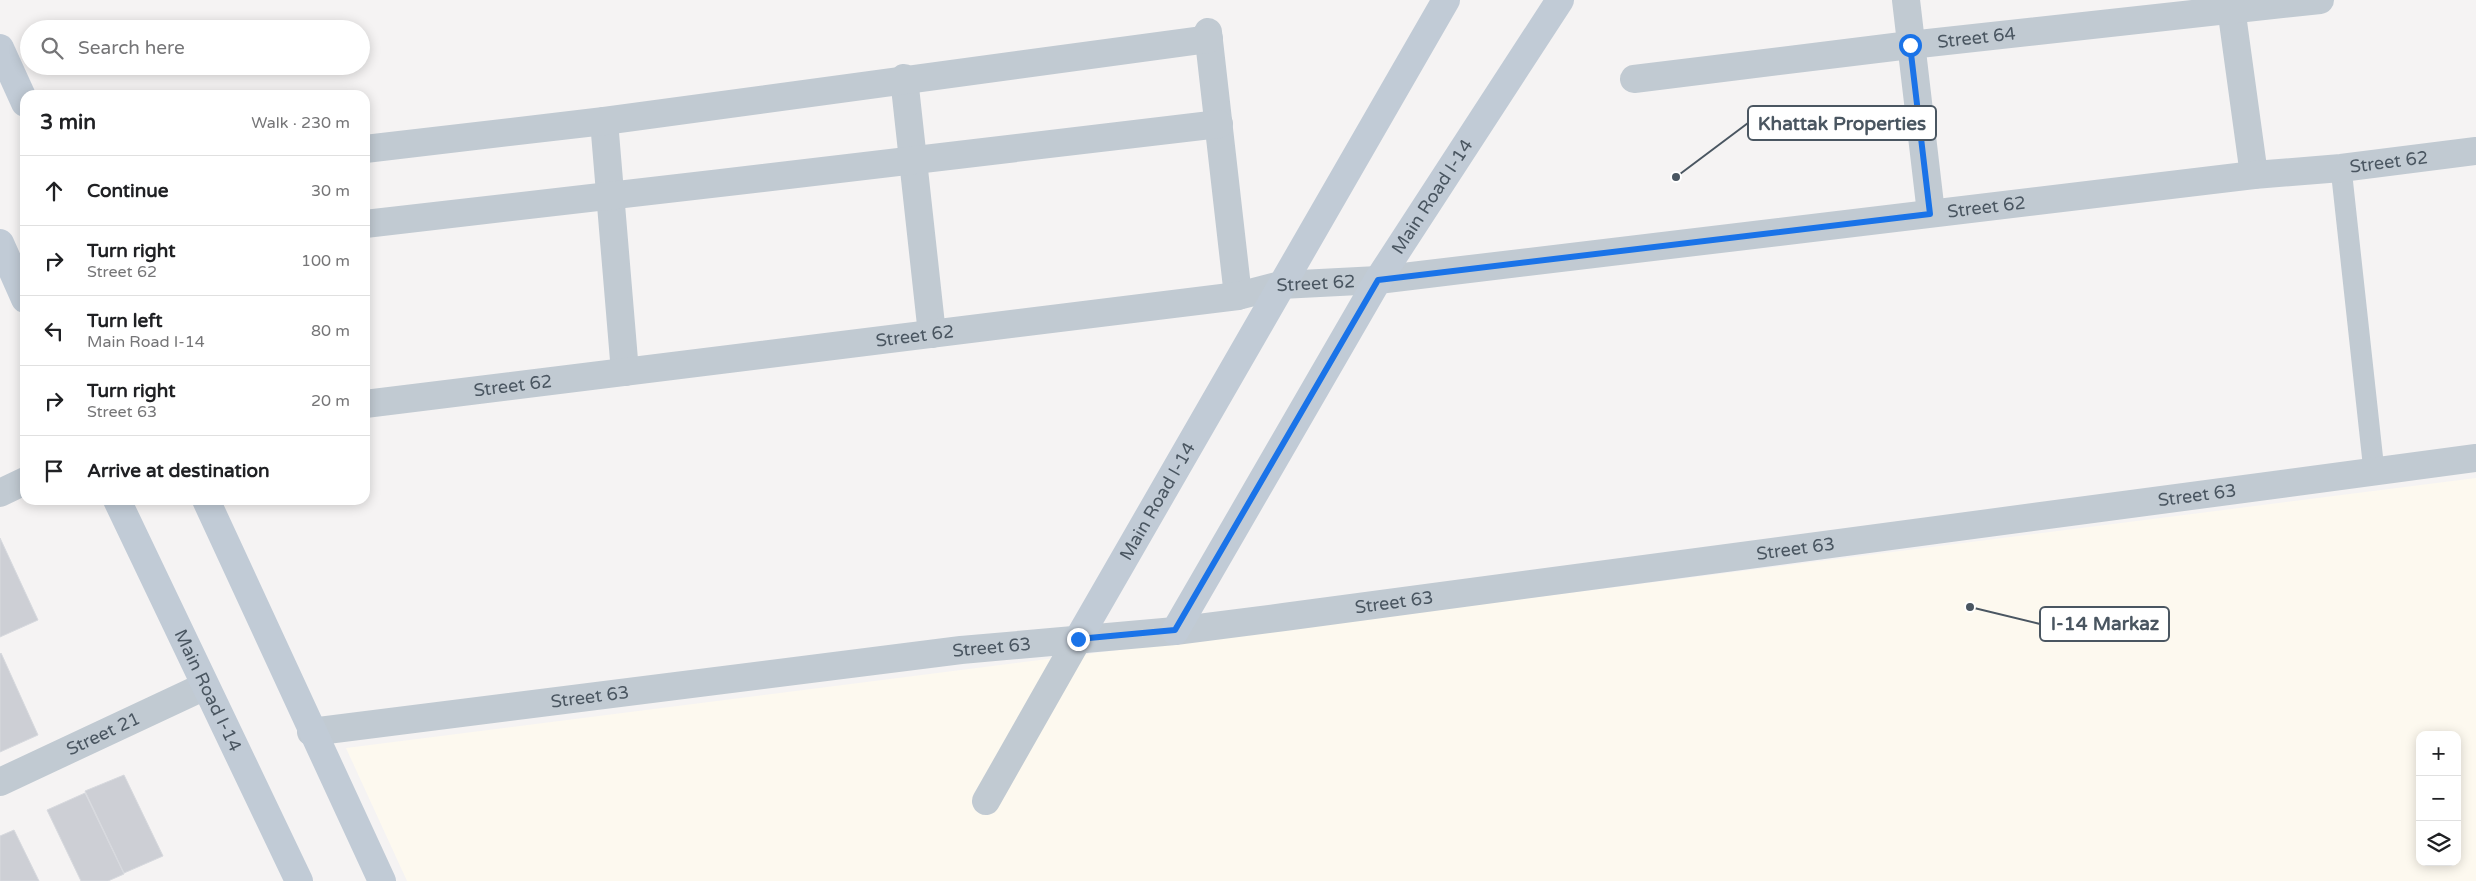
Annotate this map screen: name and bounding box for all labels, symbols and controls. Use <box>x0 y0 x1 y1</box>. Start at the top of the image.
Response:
search box <box>20 20 370 75</box>
street label: Street 64 <box>1936 22 2017 53</box>
icon: search <box>38 34 66 62</box>
route start <box>1899 34 1922 57</box>
text: Search here <box>78 37 185 59</box>
callout: Khattak Properties <box>1748 106 1936 140</box>
text: 3 min <box>40 110 96 135</box>
text: Walk · 230 m <box>251 113 350 133</box>
text: Khattak Properties <box>1758 113 1926 136</box>
street label: Main Road I-14 <box>1387 135 1478 258</box>
street label: Street 62 <box>2348 146 2429 178</box>
icon: ahead <box>40 177 68 205</box>
text: Continue <box>87 180 169 202</box>
text: 30 m <box>311 181 350 201</box>
street label: Street 62 <box>1946 191 2027 223</box>
text: Turn right <box>87 240 175 262</box>
icon: right <box>40 247 68 275</box>
text: 100 m <box>301 251 350 271</box>
text: Street 62 <box>87 262 157 282</box>
street label: Street 62 <box>1276 270 1356 296</box>
text: Turn left <box>87 310 163 332</box>
icon: left <box>40 317 68 345</box>
street label: Street 62 <box>874 320 955 352</box>
text: 80 m <box>311 321 350 341</box>
text: Main Road I-14 <box>87 332 205 352</box>
street label: Street 62 <box>472 370 553 401</box>
text: Turn right <box>87 380 175 402</box>
icon: right <box>40 387 68 415</box>
text: 20 m <box>311 391 350 411</box>
text: Street 63 <box>87 402 157 422</box>
street label: Main Road I-14 <box>1115 438 1200 564</box>
icon: arrive <box>40 457 68 485</box>
text: Arrive at destination <box>87 460 270 482</box>
street label: Street 63 <box>2157 479 2238 511</box>
street label: Street 63 <box>1755 533 1836 565</box>
street label: Street 63 <box>1354 586 1435 618</box>
callout: I-14 Markaz <box>2040 607 2169 641</box>
text: I-14 Markaz <box>2051 613 2160 635</box>
street label: Main Road I-14 <box>169 626 246 755</box>
route end <box>1067 628 1090 651</box>
street label: Street 63 <box>951 633 1032 662</box>
street label: Street 63 <box>549 681 630 713</box>
street label: Street 21 <box>63 707 144 760</box>
map controls <box>2416 731 2461 866</box>
button: + <box>2416 731 2461 776</box>
button: − <box>2416 776 2461 821</box>
button: layers <box>2416 821 2461 866</box>

